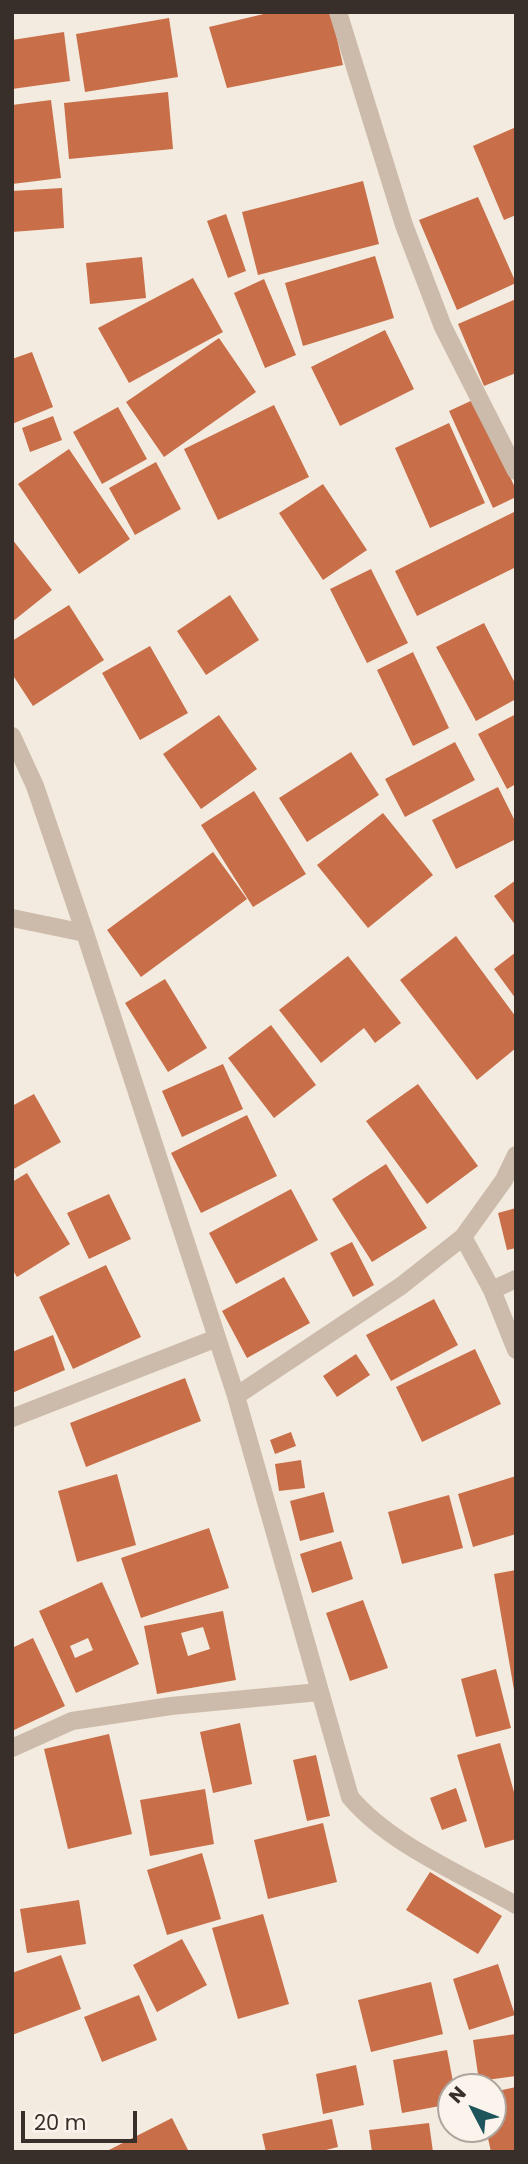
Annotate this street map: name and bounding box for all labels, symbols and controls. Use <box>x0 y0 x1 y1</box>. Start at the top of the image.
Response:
north arrow <box>437 2073 507 2143</box>
text: N <box>443 2081 472 2109</box>
scale bar <box>24 2098 140 2142</box>
text: 20 m <box>34 2108 87 2137</box>

